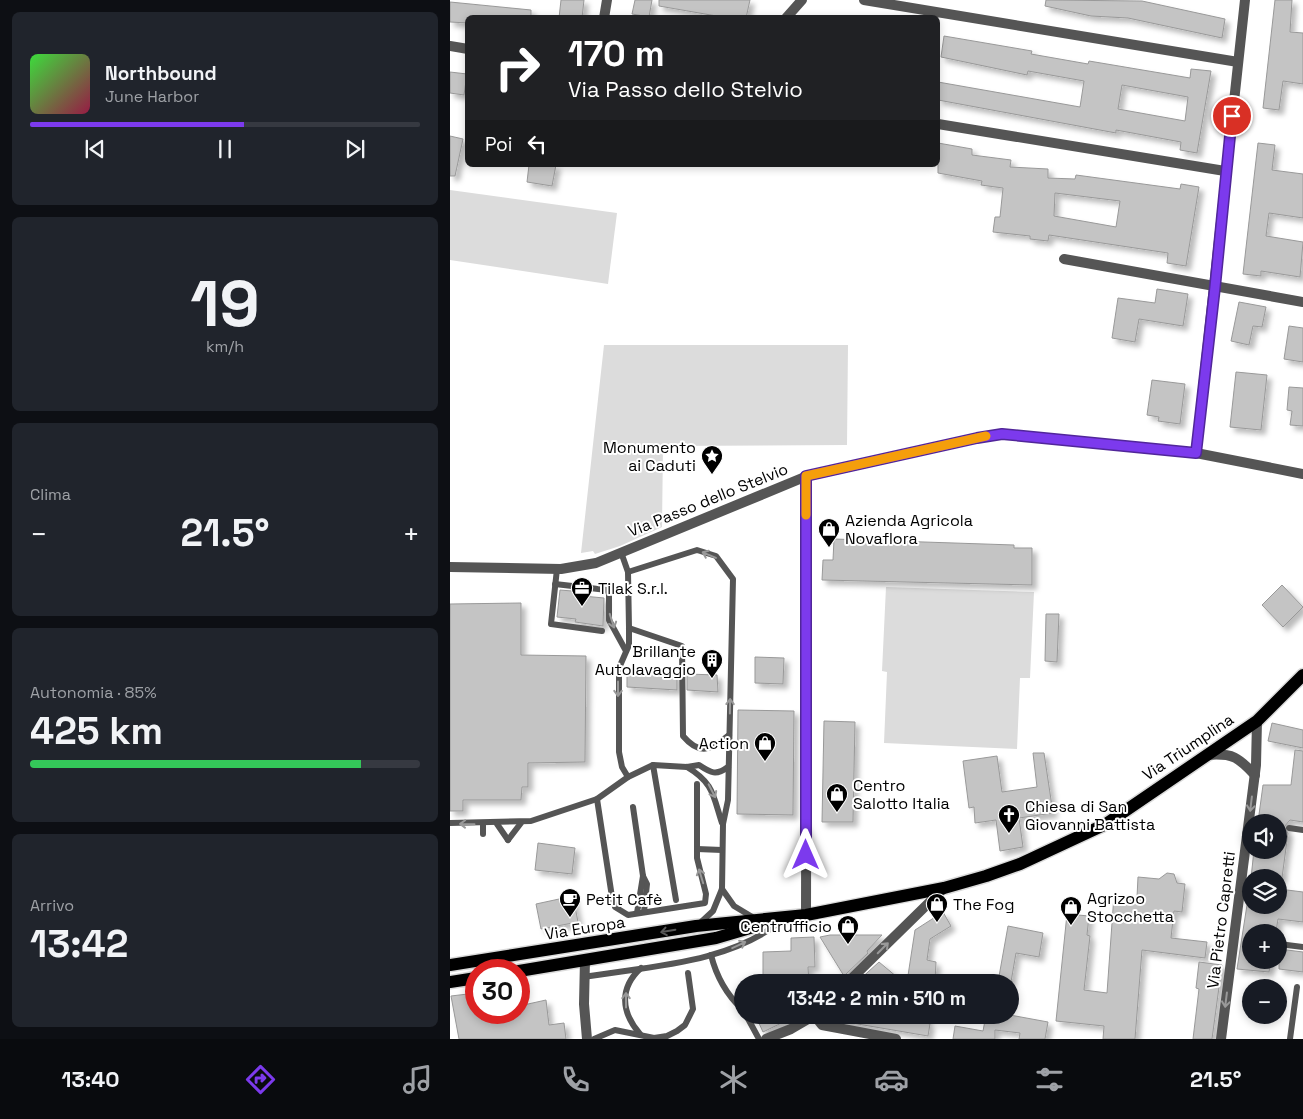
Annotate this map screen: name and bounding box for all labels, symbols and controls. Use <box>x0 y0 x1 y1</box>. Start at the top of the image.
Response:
text: 170 m <box>568 32 665 76</box>
icon: right <box>485 35 550 100</box>
text: Northbound <box>105 61 217 86</box>
text: Via Passo dello Stelvio <box>568 75 803 103</box>
text: June Harbor <box>105 86 199 107</box>
pin <box>1211 95 1253 137</box>
icon: arrive <box>1218 102 1246 130</box>
icon: left <box>523 130 551 158</box>
text: Poi <box>485 132 513 157</box>
icon: previous <box>81 135 109 163</box>
icon: pause <box>211 135 239 163</box>
icon: next <box>341 135 369 163</box>
text: 19 <box>190 262 260 345</box>
text: km/h <box>206 336 244 357</box>
place label: Monumento ai Caduti <box>603 437 696 476</box>
place icon: Monumento ai Caduti <box>700 444 724 475</box>
street label: Via Passo dello Stelvio <box>625 458 791 542</box>
text: Clima <box>30 484 71 505</box>
text: 21.5° <box>181 509 269 557</box>
place label: Azienda Agricola Novaflora <box>845 510 973 549</box>
text: − <box>30 516 47 552</box>
text: + <box>403 516 420 552</box>
shop icon: Azienda Agricola Novaflora <box>817 517 841 548</box>
one-way arrow <box>702 549 717 559</box>
office icon: Tilak S.r.l. <box>570 576 594 607</box>
place label: Tilak S.r.l. <box>598 578 668 599</box>
one-way arrow <box>607 613 617 629</box>
place label: Brillante Autolavaggio <box>595 641 696 680</box>
building icon: Brillante Autolavaggio <box>700 648 724 679</box>
one-way arrow <box>613 680 623 697</box>
text: Autonomia · 85% <box>30 682 157 703</box>
one-way arrow <box>725 699 735 715</box>
text: 425 km <box>30 707 163 755</box>
street label: Via Triumplina <box>1138 709 1238 785</box>
shop icon: Action <box>753 731 777 762</box>
place label: Action <box>699 733 749 754</box>
place label: Centro Salotto Italia <box>853 775 950 814</box>
shop icon: Centro Salotto Italia <box>825 782 849 813</box>
one-way arrow <box>708 783 717 798</box>
place label: Chiesa di San Giovanni Battista <box>1025 796 1155 835</box>
one-way arrow <box>1246 796 1256 812</box>
church icon: Chiesa di San Giovanni Battista <box>997 803 1021 834</box>
map controls <box>1242 814 1287 1024</box>
button: sound <box>1242 814 1287 859</box>
one-way arrow <box>459 819 475 828</box>
position arrow <box>779 828 831 880</box>
street label: Via Pietro Capretti <box>1202 850 1240 990</box>
one-way arrow <box>696 869 706 885</box>
button: layers <box>1242 869 1287 914</box>
cafe icon: Petit Cafè <box>558 887 582 918</box>
place label: Agrizoo Stocchetta <box>1087 888 1174 927</box>
place label: Petit Cafè <box>586 889 662 910</box>
shop icon: The Fog <box>925 892 949 923</box>
place label: The Fog <box>953 894 1015 915</box>
text: Arrivo <box>30 895 74 916</box>
shop icon: Agrizoo Stocchetta <box>1059 895 1083 926</box>
street label: Via Europa <box>543 911 627 945</box>
shop icon: Centrufficio <box>836 914 860 945</box>
place label: Centrufficio <box>740 916 832 937</box>
text: 13:42 <box>30 920 128 968</box>
button: + <box>1242 924 1287 969</box>
one-way arrow <box>660 927 676 937</box>
one-way arrow <box>731 940 746 950</box>
one-way arrow <box>877 942 889 954</box>
speed limit sign: 30 <box>465 959 530 1024</box>
button: − <box>1242 979 1287 1024</box>
text: 13:42 · 2 min · 510 m <box>787 986 966 1011</box>
one-way arrow <box>1221 991 1231 1007</box>
one-way arrow <box>621 993 631 1009</box>
icon: directions <box>243 1062 278 1097</box>
icon: music <box>400 1062 435 1097</box>
icon: phone <box>558 1062 593 1097</box>
icon: climate <box>716 1062 751 1097</box>
icon: car <box>874 1062 909 1097</box>
icon: filters <box>1032 1062 1067 1097</box>
text: 13:40 <box>61 1065 120 1093</box>
text: 21.5° <box>1190 1065 1241 1093</box>

